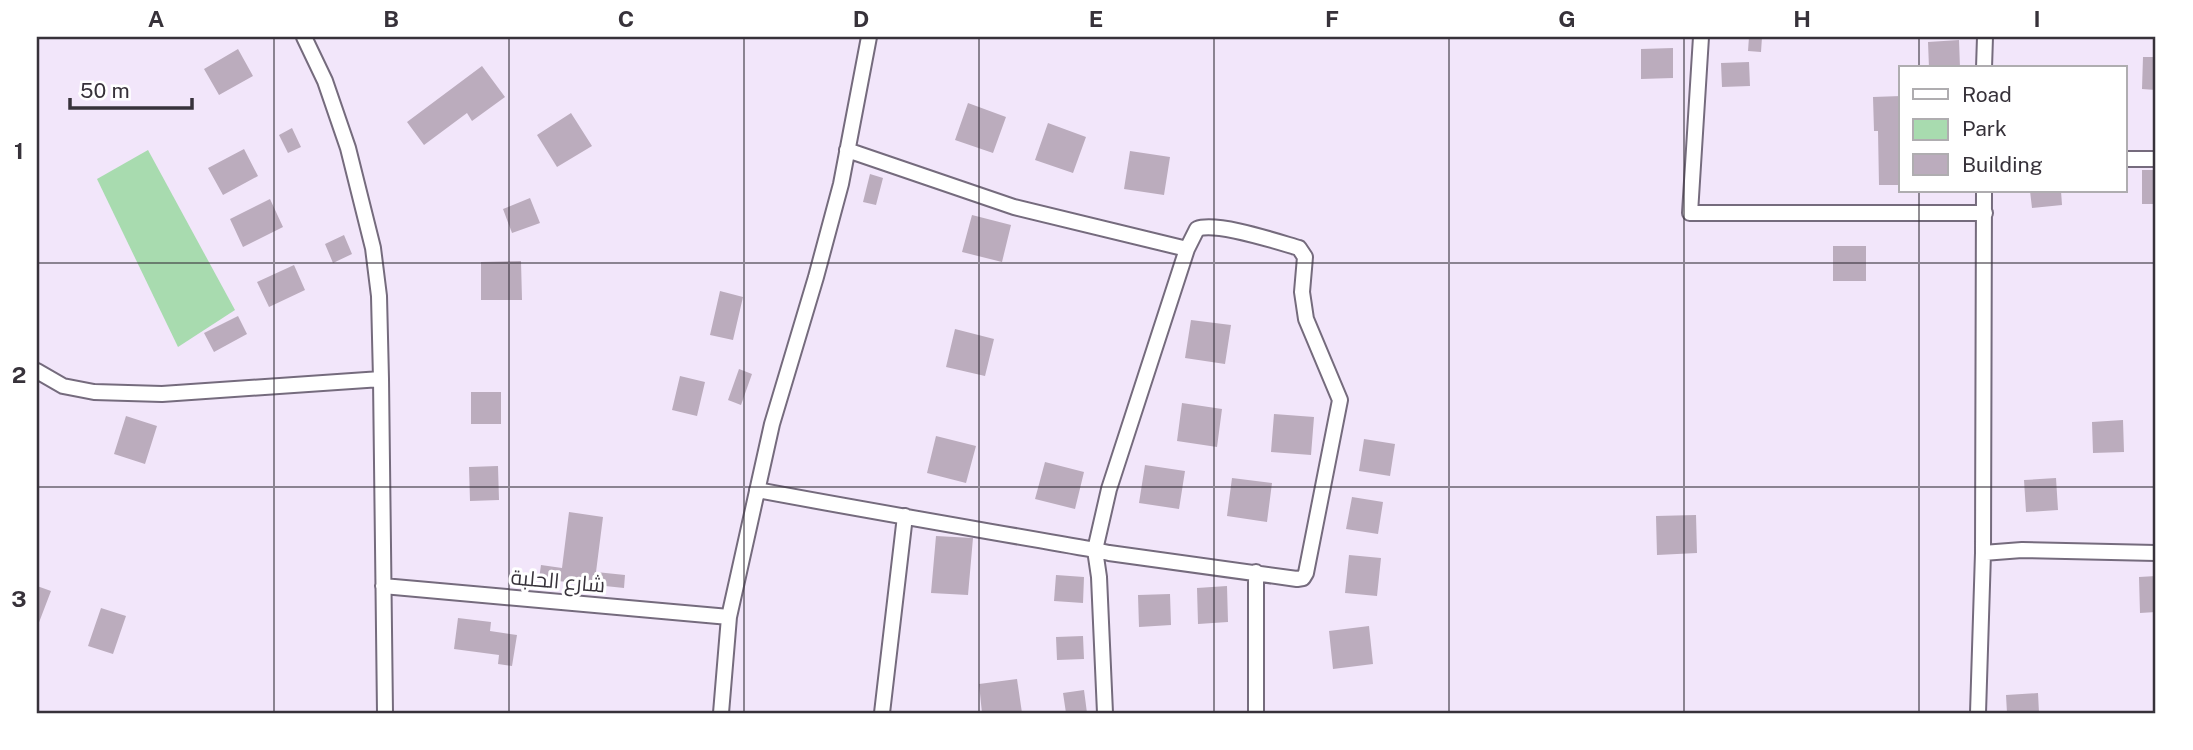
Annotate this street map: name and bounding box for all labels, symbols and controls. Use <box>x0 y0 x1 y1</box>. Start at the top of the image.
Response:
text: A <box>148 5 165 32</box>
text: B <box>383 5 399 32</box>
text: C <box>618 5 634 32</box>
text: D <box>853 5 869 32</box>
text: E <box>1089 5 1103 32</box>
text: F <box>1325 5 1339 32</box>
text: G <box>1558 5 1576 32</box>
text: H <box>1793 5 1811 32</box>
text: I <box>2033 5 2041 32</box>
scale bar <box>70 66 192 110</box>
legend <box>1899 66 2126 192</box>
text: 50 m <box>80 78 130 103</box>
text: Road <box>1962 82 2012 107</box>
text: Park <box>1962 116 2007 141</box>
text: 1 <box>14 137 24 164</box>
text: Building <box>1962 152 2043 177</box>
text: 2 <box>12 361 26 388</box>
street label: شارع الحلبة <box>510 564 606 600</box>
text: 3 <box>11 585 27 612</box>

